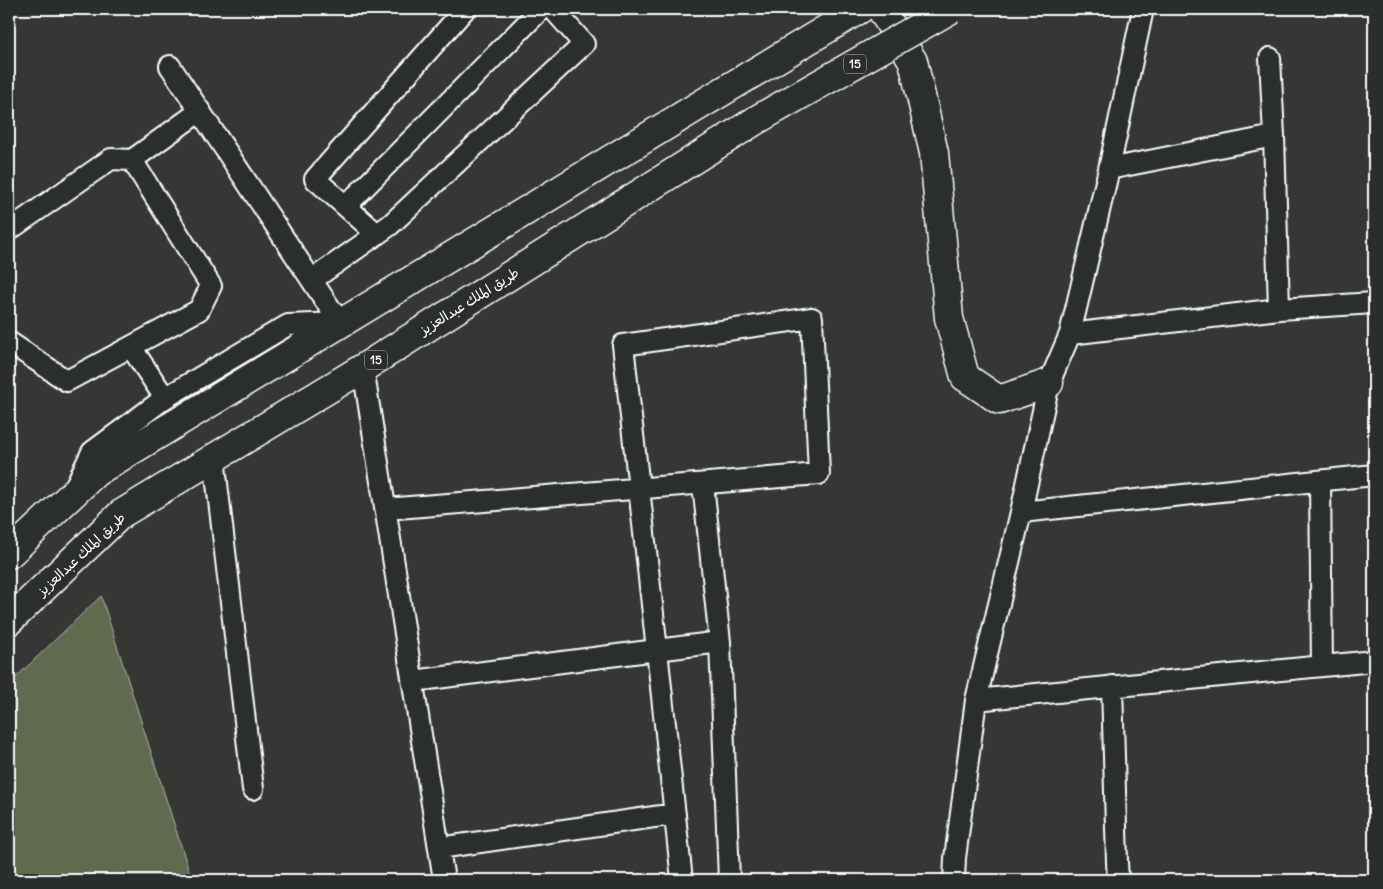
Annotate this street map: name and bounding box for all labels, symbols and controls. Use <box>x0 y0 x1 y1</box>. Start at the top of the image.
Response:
road number: 15 <box>844 54 866 74</box>
street label: طريق الملك عبدالعزيز <box>415 263 522 339</box>
road number: 15 <box>365 350 387 370</box>
street label: طريق الملك عبدالعزيز <box>32 508 129 600</box>

